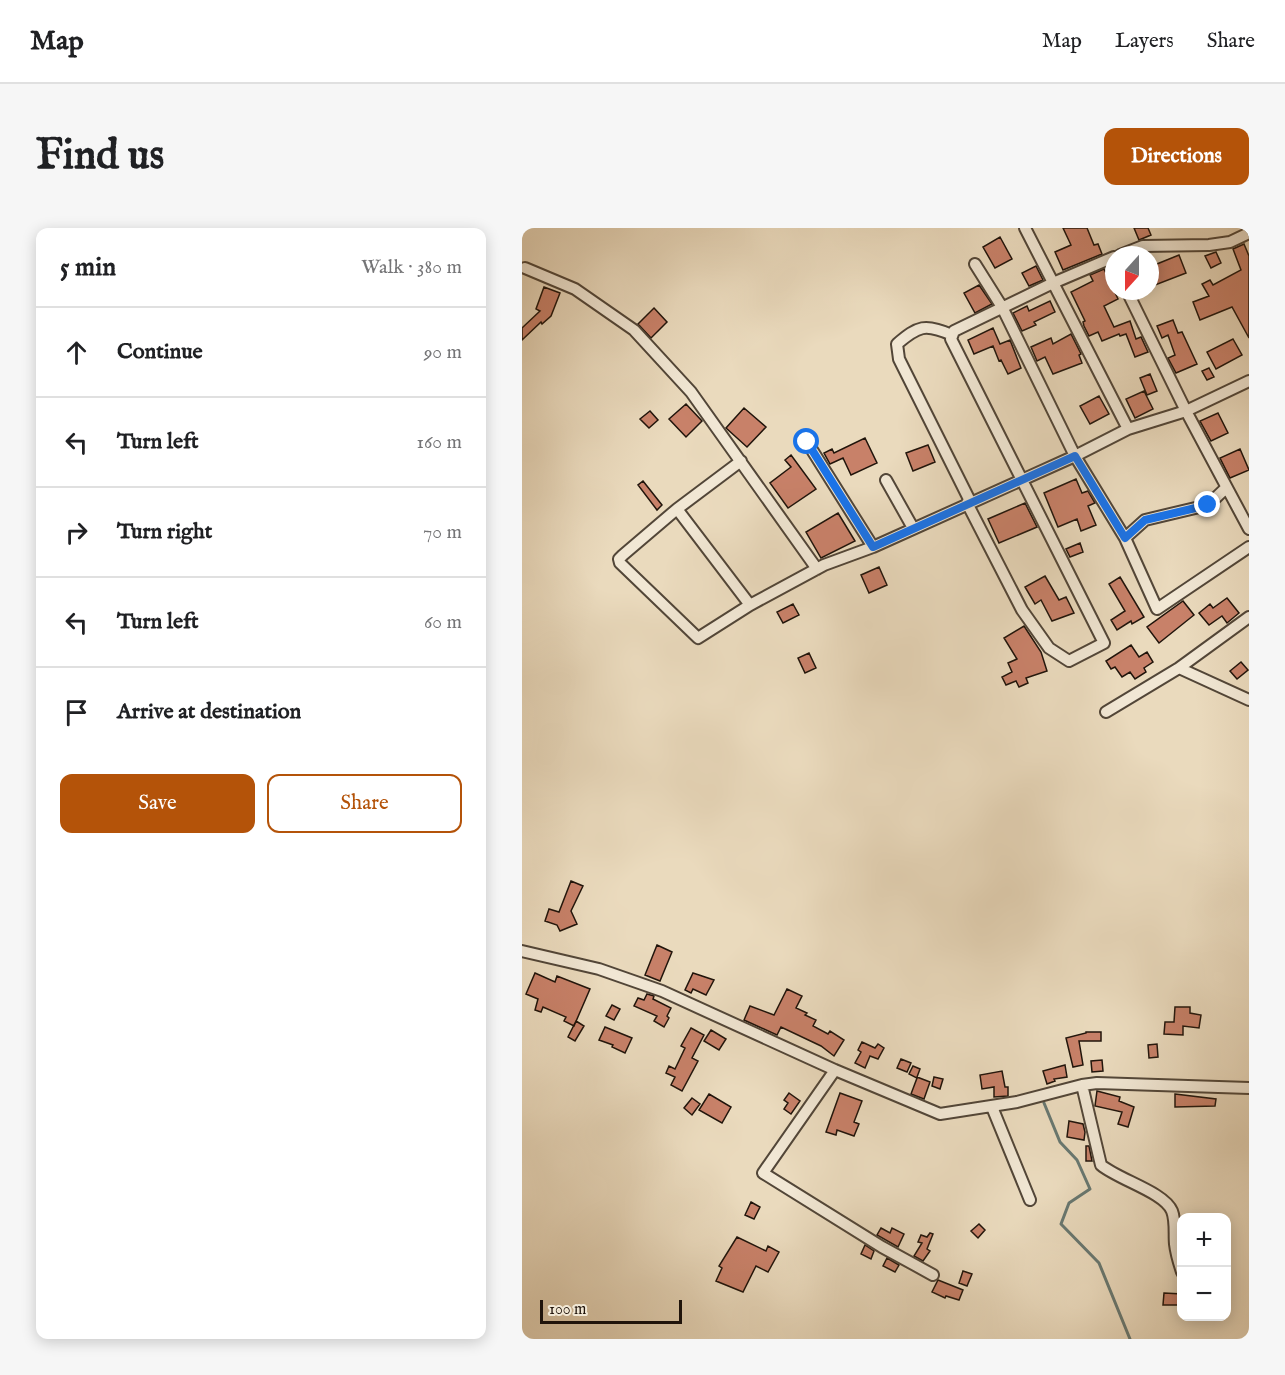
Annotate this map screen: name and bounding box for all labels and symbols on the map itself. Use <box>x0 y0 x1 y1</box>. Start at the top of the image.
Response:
north arrow <box>1105 246 1159 300</box>
route start <box>793 428 819 454</box>
route end <box>1194 491 1220 517</box>
scale bar <box>540 1297 682 1324</box>

